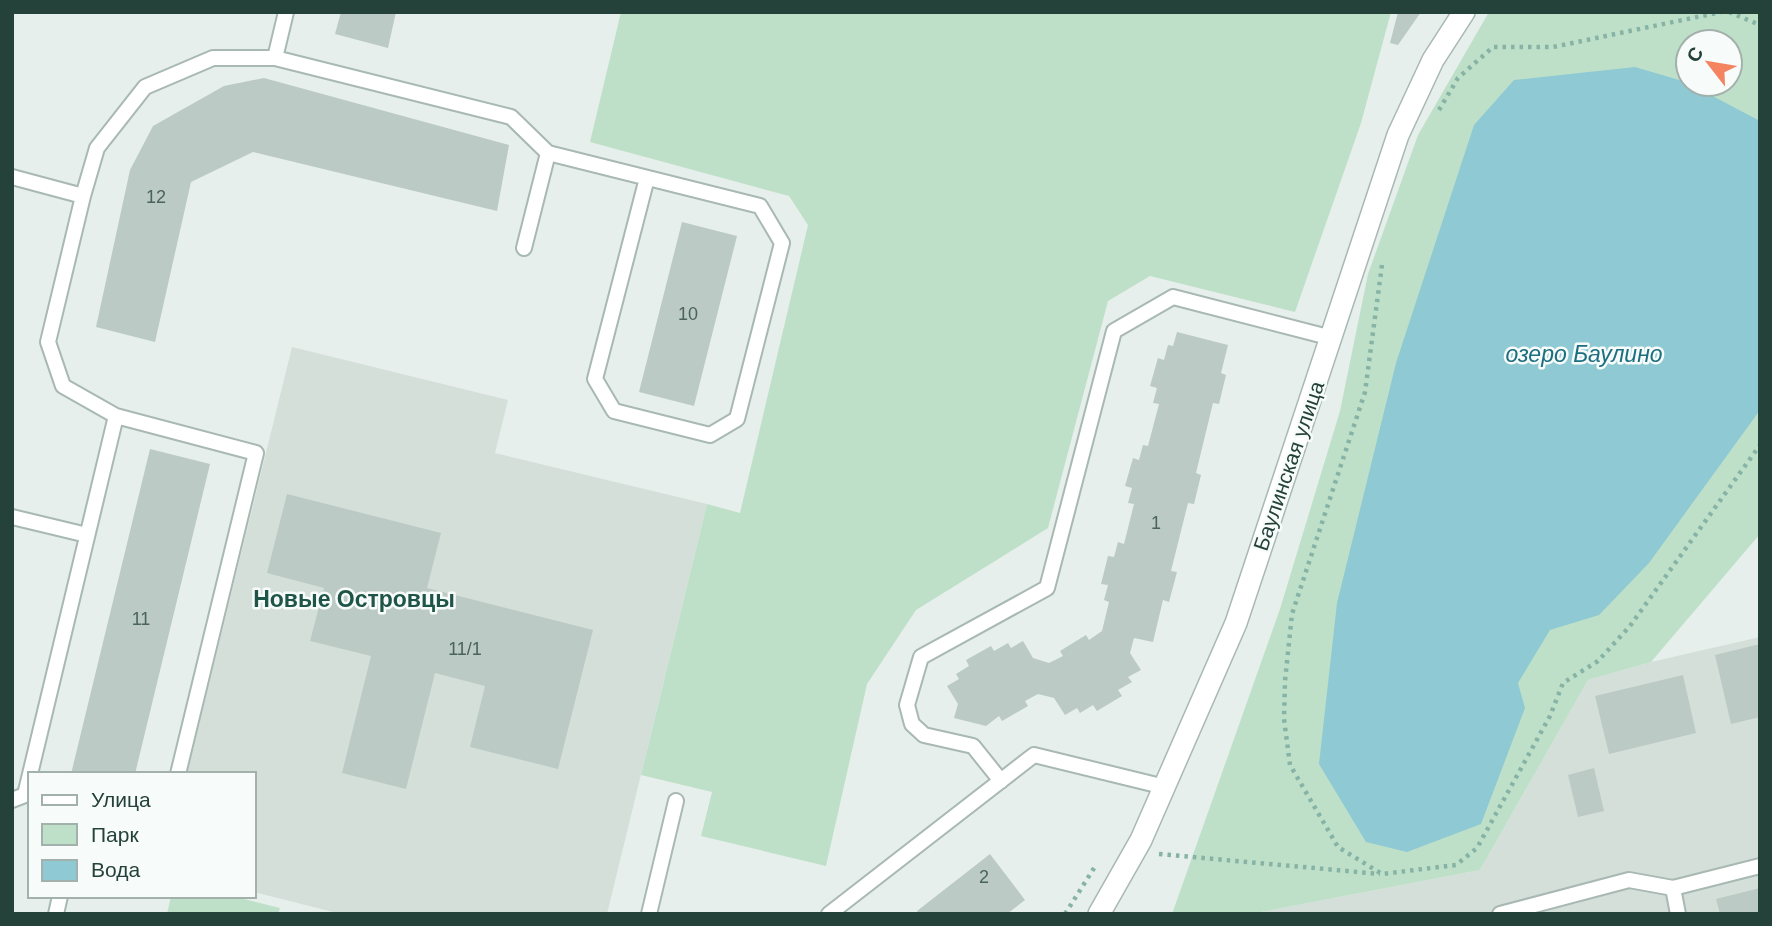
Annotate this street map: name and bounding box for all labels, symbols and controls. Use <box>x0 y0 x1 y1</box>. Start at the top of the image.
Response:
north arrow <box>1674 28 1744 98</box>
text: С <box>1682 43 1708 66</box>
house number: 12 <box>146 187 166 207</box>
house number: 10 <box>678 304 698 324</box>
water label: озеро Баулино <box>1505 341 1663 367</box>
street label: Баулинская улица <box>1249 378 1328 554</box>
house number: 1 <box>1151 513 1161 533</box>
district label: Новые Островцы <box>253 586 455 612</box>
house number: 11 <box>132 609 150 629</box>
house number: 11/1 <box>448 639 482 659</box>
legend <box>28 772 256 898</box>
text: Улица <box>91 788 151 811</box>
text: Парк <box>91 823 139 846</box>
text: Вода <box>91 858 140 881</box>
house number: 2 <box>979 867 989 887</box>

